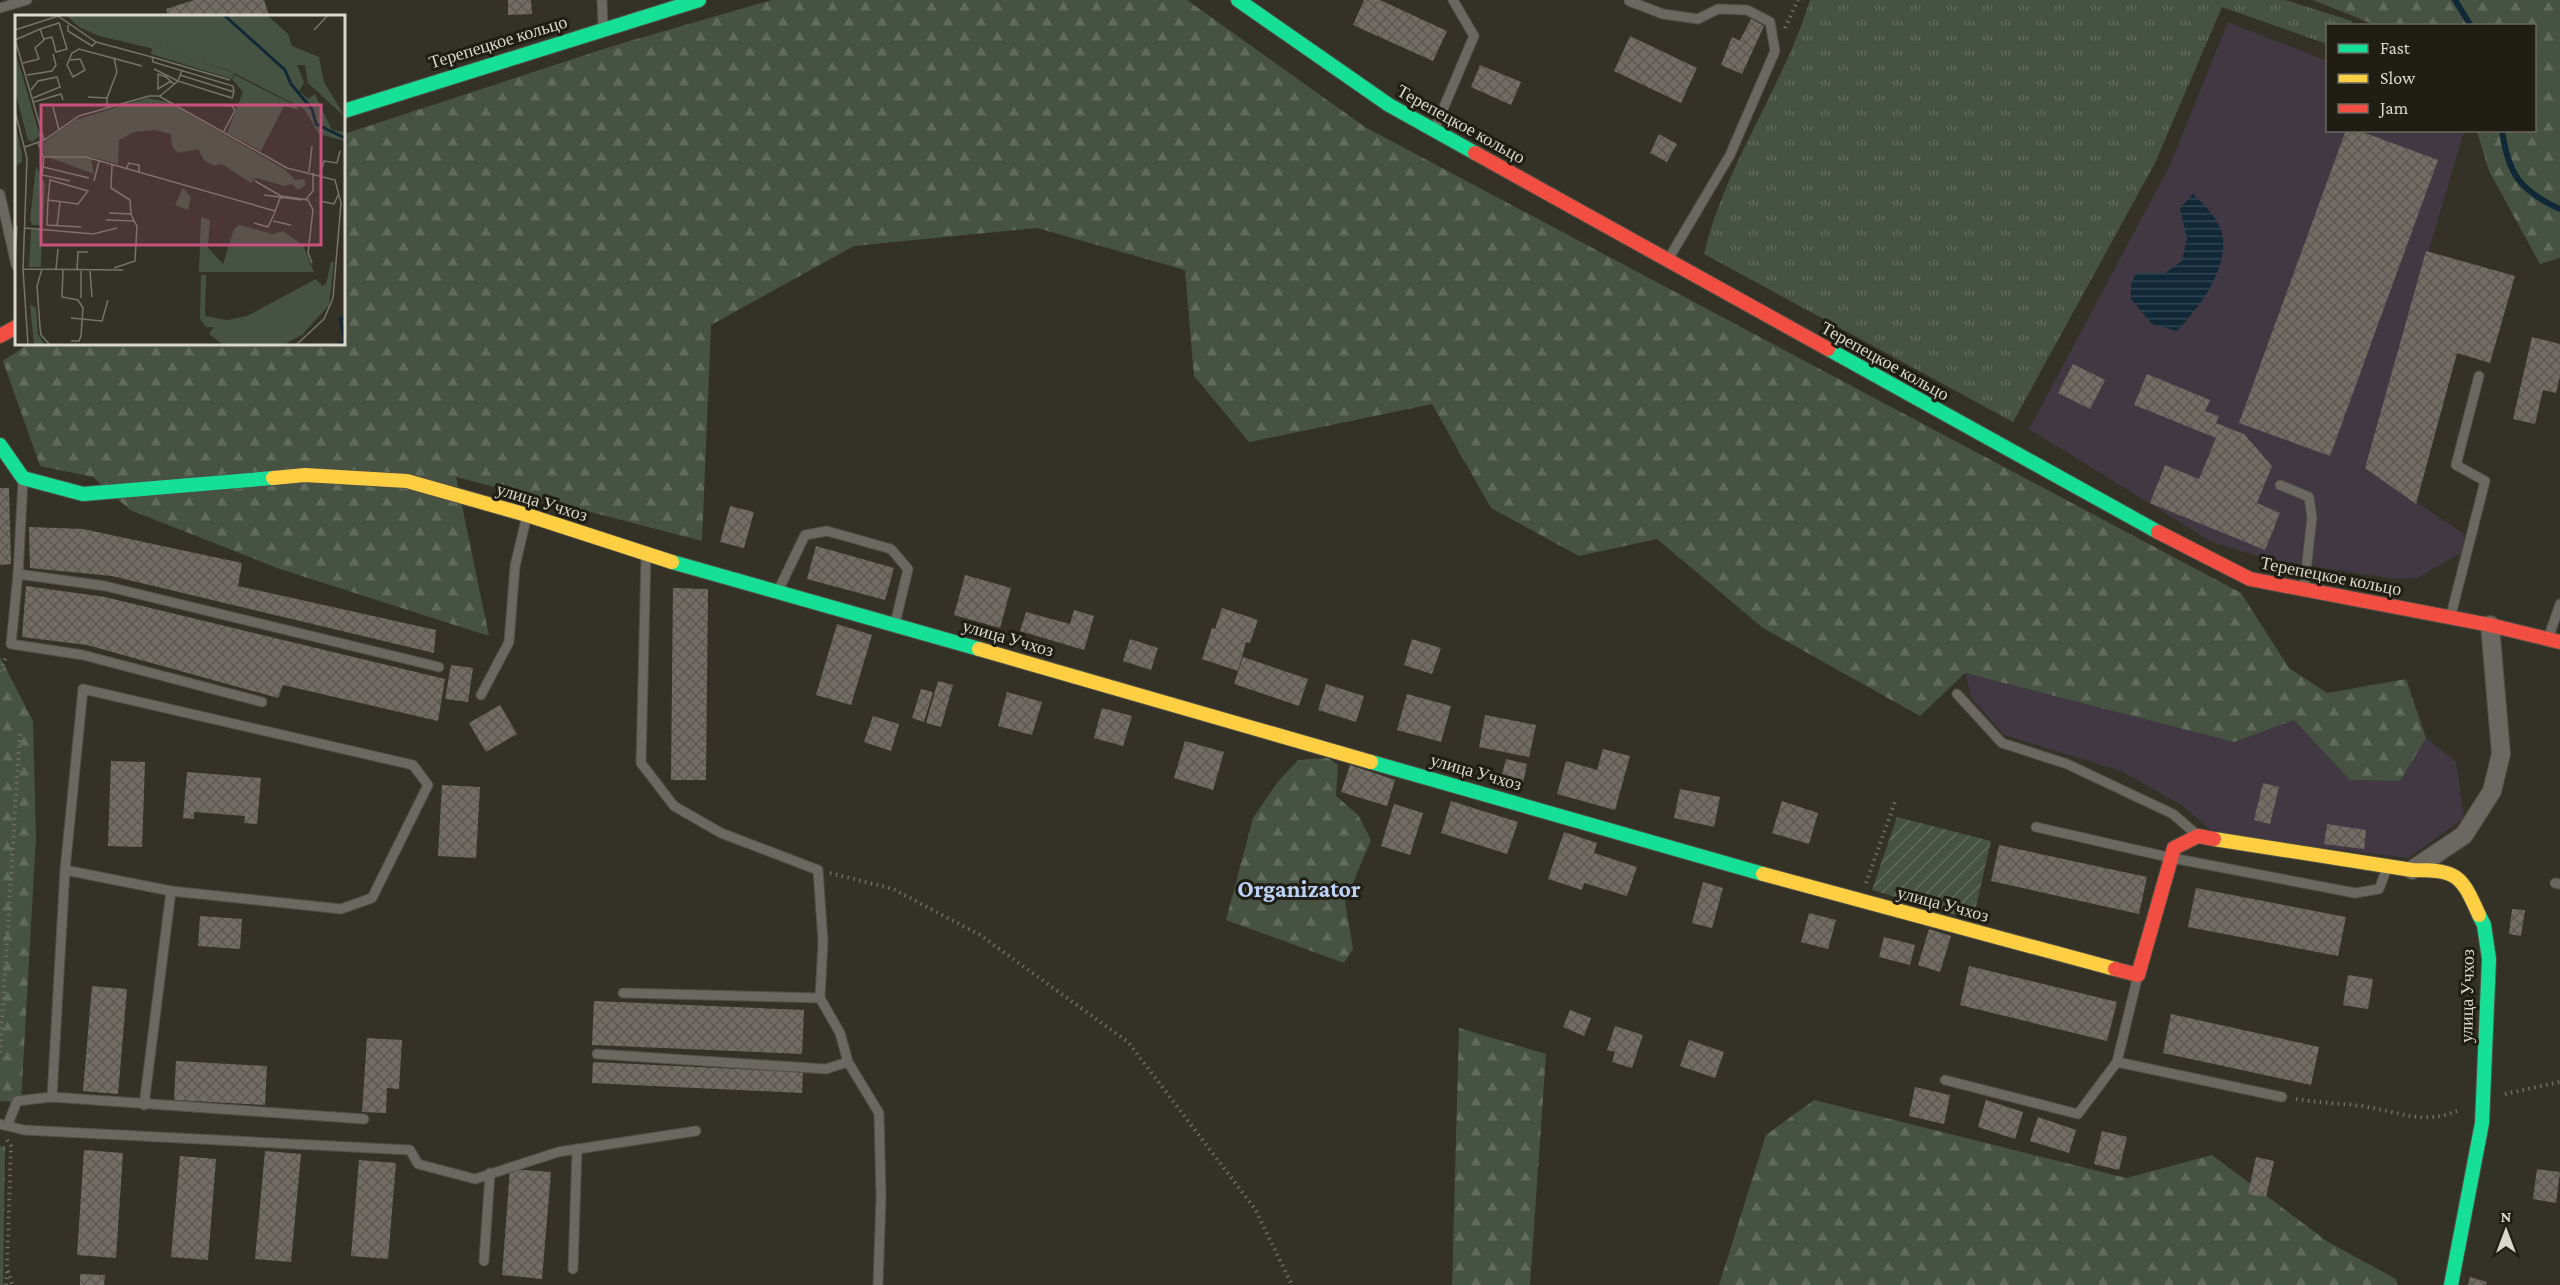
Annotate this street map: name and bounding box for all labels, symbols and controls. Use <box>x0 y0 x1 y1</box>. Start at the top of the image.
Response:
street label: Терепецкое кольцо <box>427 11 569 73</box>
inset map <box>15 15 345 345</box>
legend <box>2326 24 2536 132</box>
text: Fast <box>2380 38 2411 58</box>
text: Slow <box>2380 68 2416 88</box>
street label: Терепецкое кольцо <box>1393 80 1529 168</box>
text: Jam <box>2378 98 2409 118</box>
street label: Терепецкое кольцо <box>1817 317 1953 405</box>
street label: улица Учхоз <box>494 479 590 525</box>
street label: Терепецкое кольцо <box>2259 553 2403 599</box>
street label: улица Учхоз <box>960 615 1056 661</box>
street label: улица Учхоз <box>1428 749 1524 795</box>
district label: Organizator <box>1237 875 1361 902</box>
street label: улица Учхоз <box>1895 882 1991 926</box>
street label: улица Учхоз <box>2456 949 2478 1043</box>
north arrow <box>2476 1201 2536 1261</box>
text: N <box>2501 1208 2512 1225</box>

